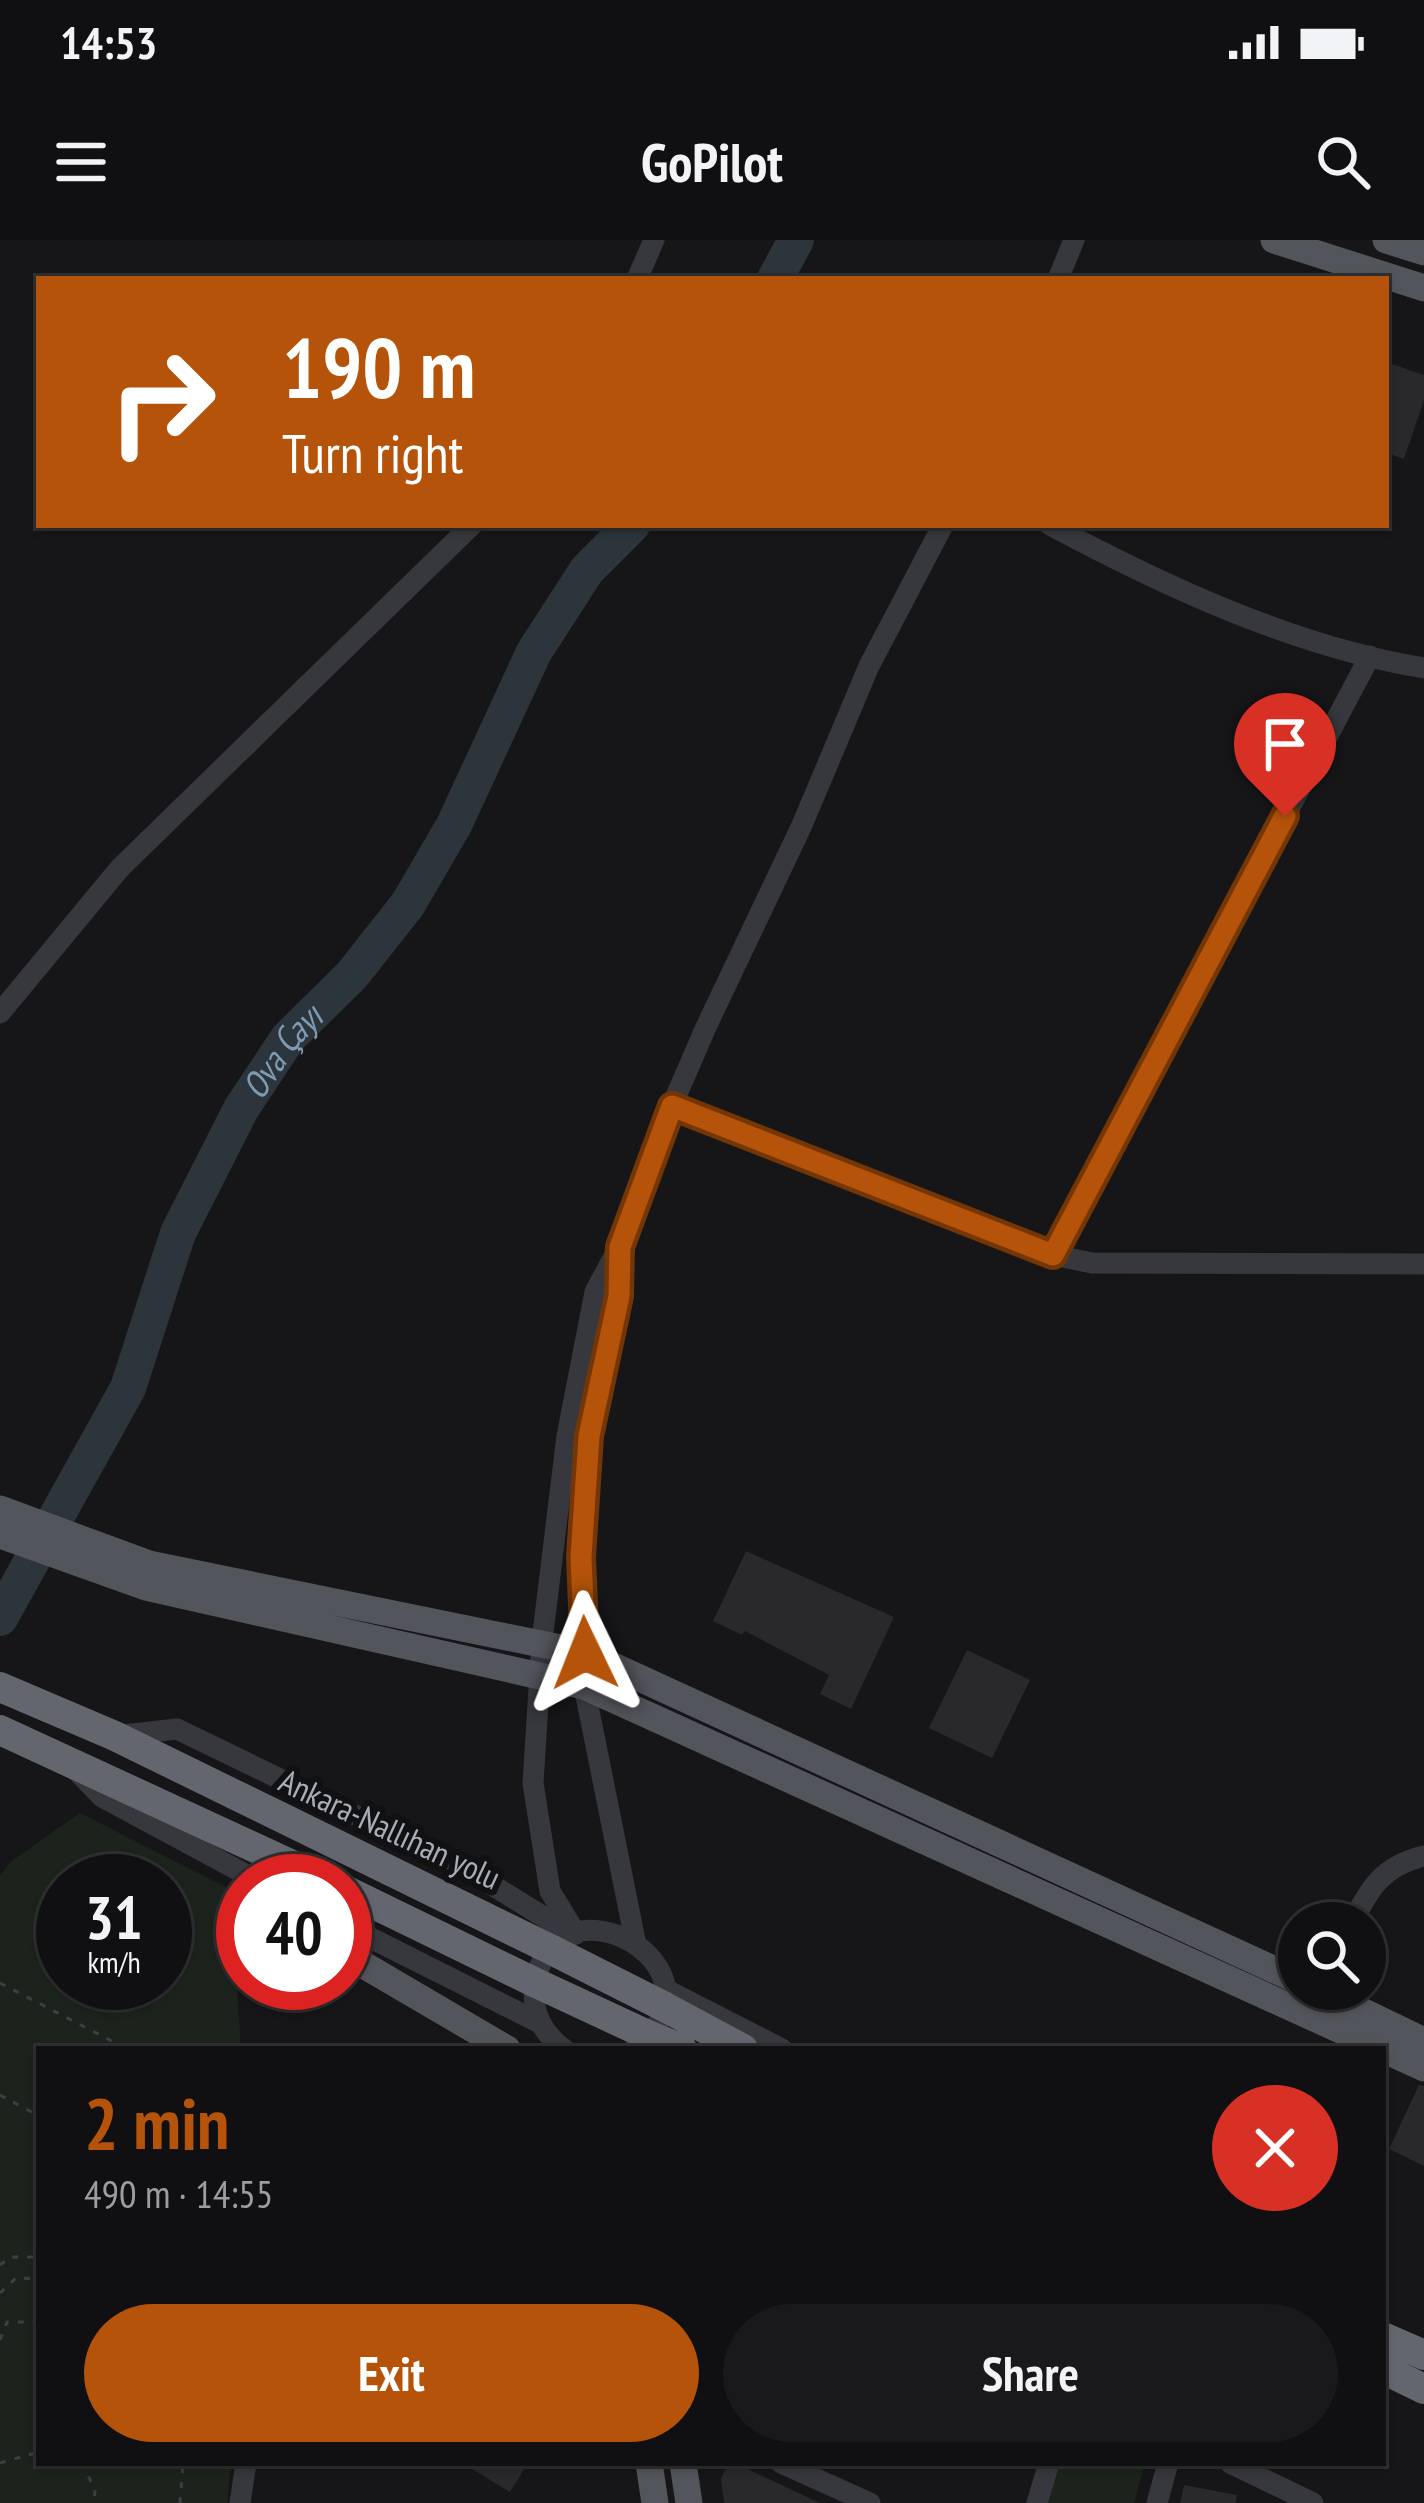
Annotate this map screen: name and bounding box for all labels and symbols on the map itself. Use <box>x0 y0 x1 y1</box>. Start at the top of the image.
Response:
pin <box>1234 693 1336 816</box>
water label: Ova Çayı <box>231 992 334 1107</box>
position arrow <box>522 1590 648 1716</box>
street label: Ankara-Nallıhan yolu <box>273 1759 508 1899</box>
speed limit sign: 40 <box>216 1854 372 2010</box>

